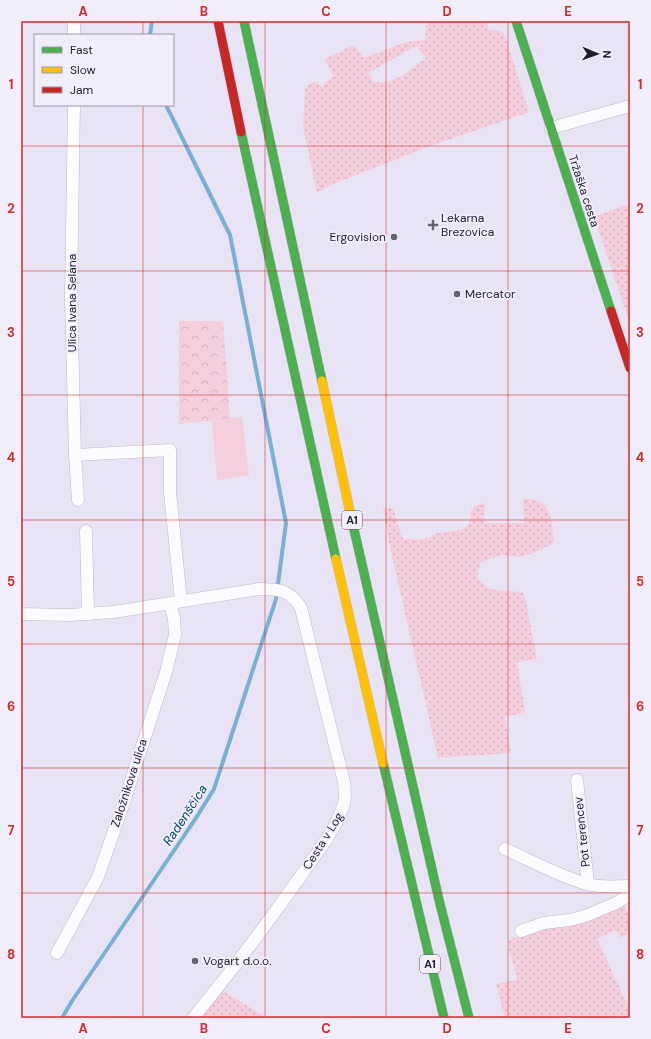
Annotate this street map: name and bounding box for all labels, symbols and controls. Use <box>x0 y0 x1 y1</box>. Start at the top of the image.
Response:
text: A <box>78 3 88 20</box>
text: B <box>200 3 208 20</box>
text: C <box>321 3 331 20</box>
text: D <box>442 3 452 20</box>
text: E <box>564 3 572 20</box>
legend <box>34 34 174 106</box>
north arrow <box>577 34 617 74</box>
text: Fast <box>70 42 93 58</box>
text: N <box>600 50 614 59</box>
text: Slow <box>70 62 96 78</box>
text: 1 <box>9 76 13 93</box>
text: 1 <box>638 76 642 93</box>
text: Jam <box>70 82 93 98</box>
street label: Tržaška cesta <box>565 153 603 229</box>
text: 2 <box>7 200 15 217</box>
text: 2 <box>636 200 644 217</box>
place label: Lekarna Brezovica <box>441 210 494 240</box>
marker: Lekarna Brezovica <box>428 220 438 230</box>
place label: Ergovision <box>330 229 386 245</box>
marker: Ergovision <box>389 232 399 242</box>
street label: Ulica Ivana Selana <box>64 254 80 352</box>
place label: Mercator <box>465 286 516 302</box>
marker: Mercator <box>452 289 462 299</box>
text: 3 <box>7 324 15 341</box>
text: 3 <box>636 324 644 341</box>
text: 4 <box>7 449 15 466</box>
text: 4 <box>636 449 644 466</box>
road number: A1 <box>342 511 362 529</box>
text: 5 <box>7 573 15 590</box>
text: 5 <box>636 573 644 590</box>
text: 6 <box>7 698 15 715</box>
text: 6 <box>636 698 644 715</box>
street label: Založnikova ulica <box>107 737 151 829</box>
water label: Radenščica <box>159 781 211 849</box>
street label: Pot terencev <box>570 795 594 868</box>
street label: Cesta v Log <box>299 809 347 873</box>
text: 7 <box>8 822 15 839</box>
text: 7 <box>637 822 644 839</box>
text: 8 <box>7 946 15 963</box>
text: 8 <box>636 946 644 963</box>
place label: Vogart d.o.o. <box>203 953 272 969</box>
road number: A1 <box>420 955 440 973</box>
marker: Vogart d.o.o. <box>190 956 200 966</box>
text: A <box>78 1020 88 1037</box>
text: B <box>200 1020 208 1037</box>
text: C <box>321 1020 331 1037</box>
text: D <box>442 1020 452 1037</box>
text: E <box>564 1020 572 1037</box>

